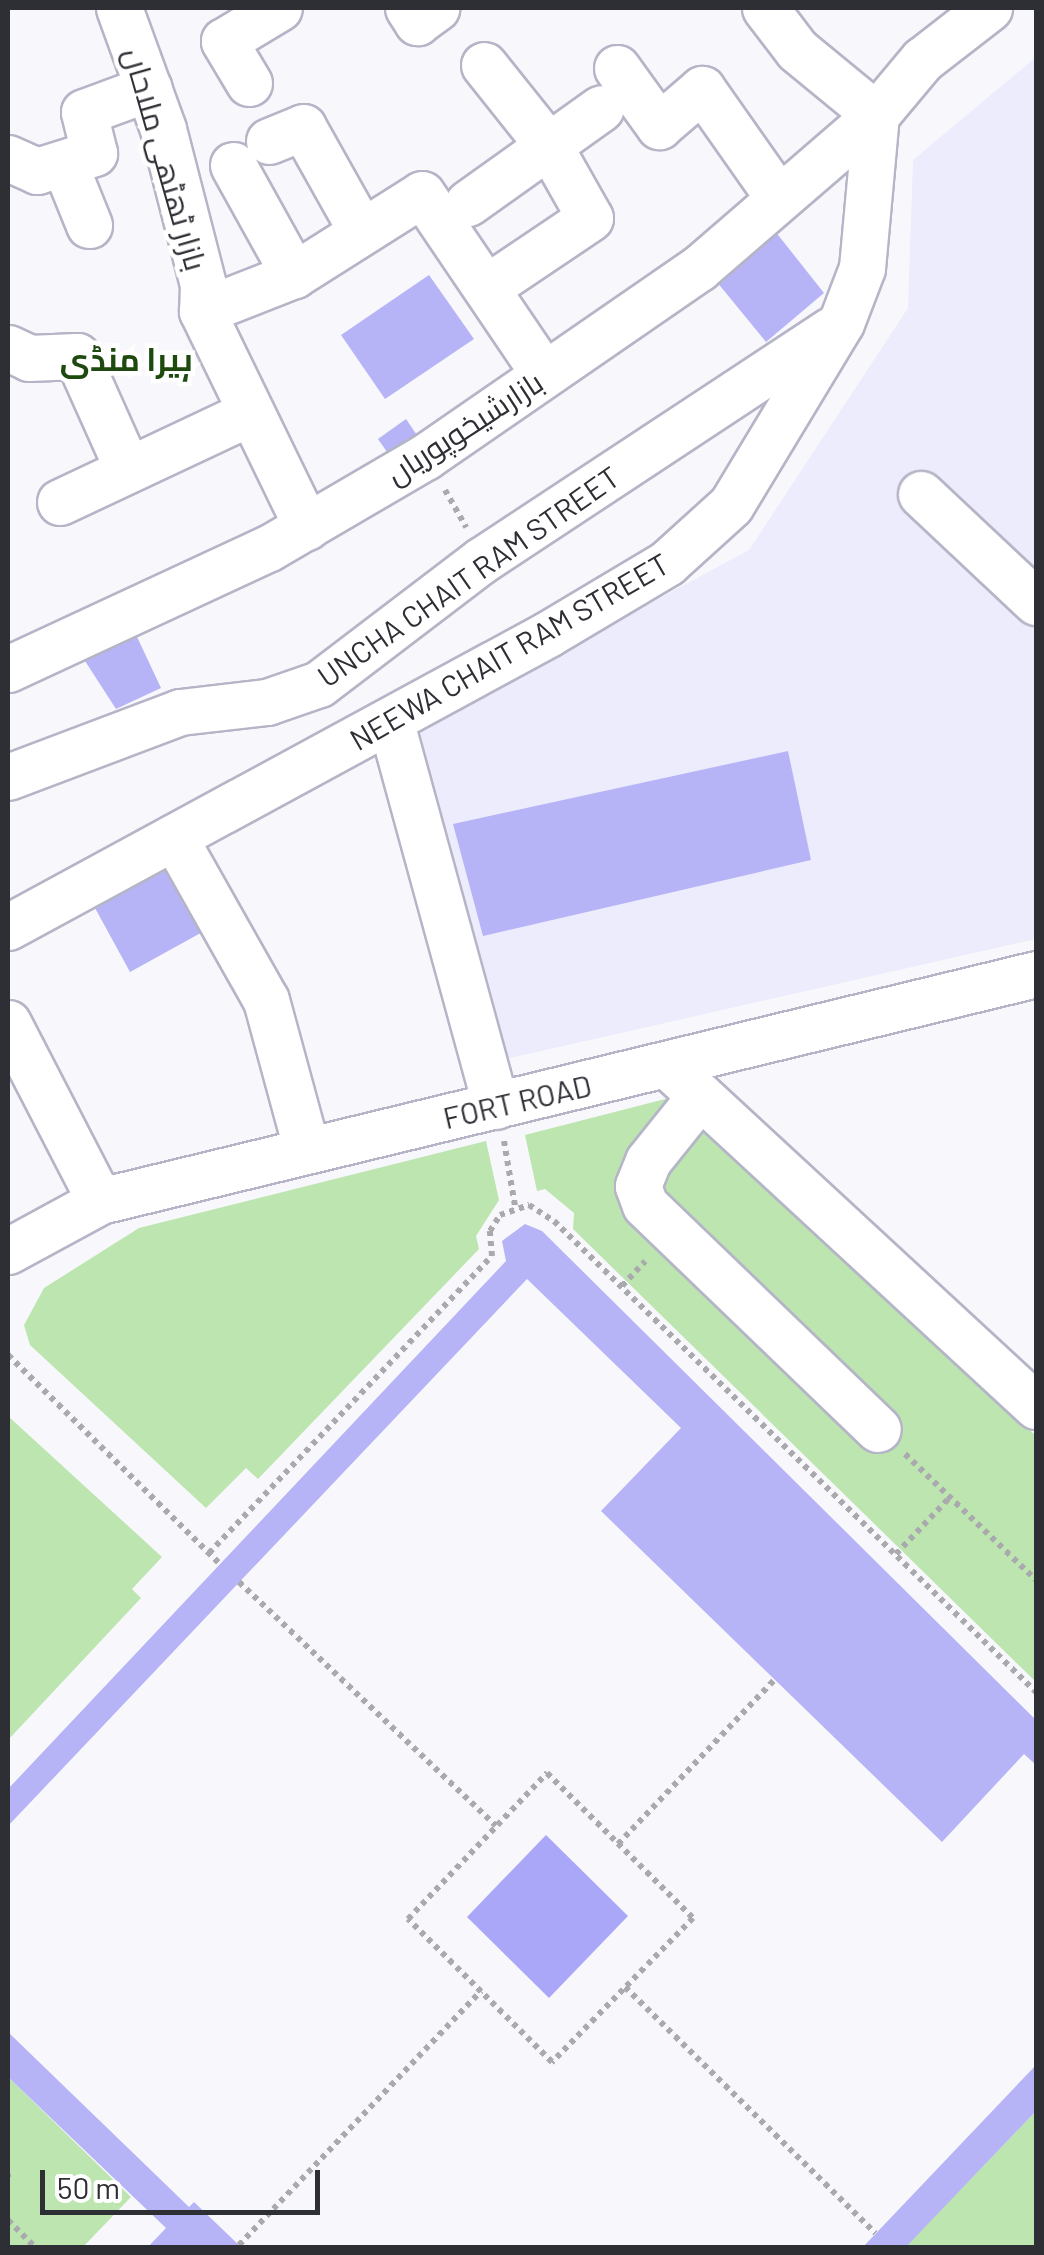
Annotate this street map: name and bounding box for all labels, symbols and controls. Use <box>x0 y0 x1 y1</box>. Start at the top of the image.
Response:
street label: بازار ٹھٹھی ملاحاں <box>117 43 215 275</box>
district label: ہیرا منڈی <box>60 339 192 377</box>
street label: بازارشیخوپوریاں <box>379 363 549 491</box>
street label: UNCHA CHAIT RAM STREET <box>310 458 626 694</box>
street label: NEEWA CHAIT RAM STREET <box>343 545 675 757</box>
street label: FORT ROAD <box>440 1067 594 1135</box>
scale bar <box>45 2150 325 2212</box>
text: 50 m <box>57 2169 120 2205</box>

